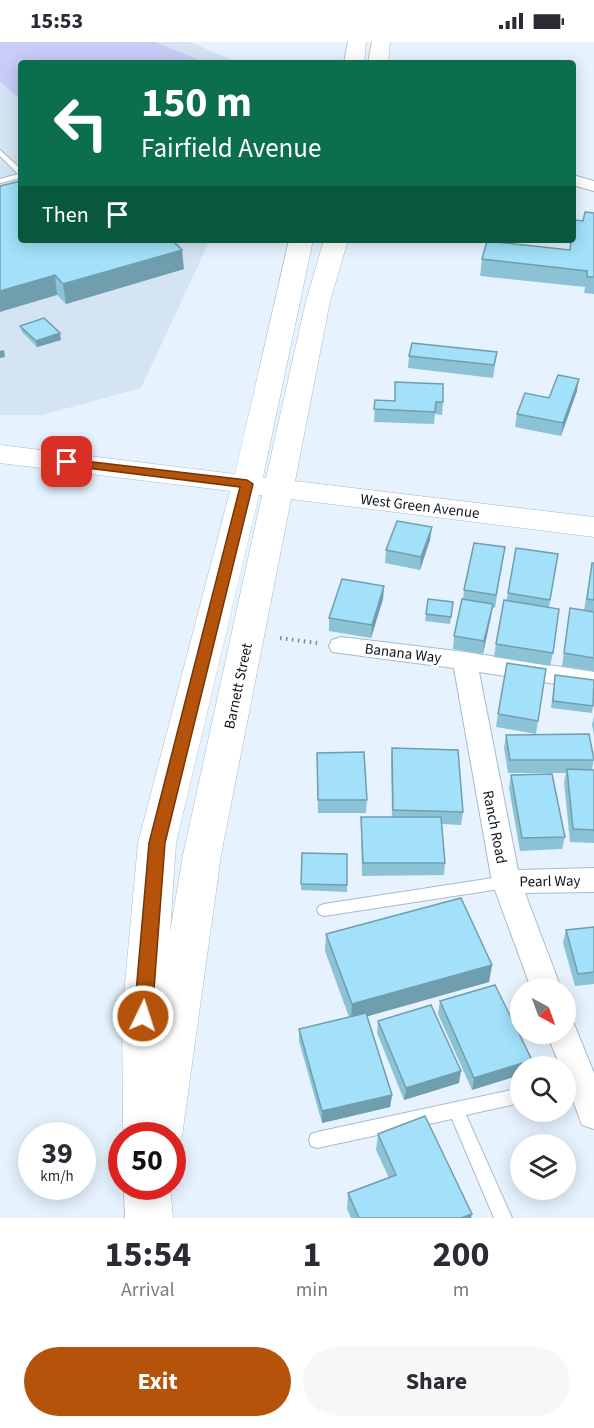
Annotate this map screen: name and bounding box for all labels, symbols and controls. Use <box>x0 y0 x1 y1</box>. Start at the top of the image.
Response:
text: 15:53 <box>30 5 83 37</box>
text: 150 m <box>141 73 252 133</box>
icon: left <box>42 84 120 162</box>
text: Fairfield Avenue <box>141 129 321 168</box>
icon: arrive <box>101 198 134 231</box>
text: Then <box>42 199 89 231</box>
pin <box>41 436 92 487</box>
icon: arrive <box>50 445 83 478</box>
street label: West Green Avenue <box>359 489 481 524</box>
street label: Banana Way <box>363 638 442 669</box>
street label: Barnett Street <box>219 641 258 731</box>
street label: Ranch Road <box>477 789 512 866</box>
street label: Pearl Way <box>519 870 581 893</box>
north arrow <box>510 978 576 1044</box>
map controls <box>510 978 576 1200</box>
position arrow <box>111 984 175 1048</box>
button: search <box>510 1056 576 1122</box>
speed limit sign: 50 <box>108 1122 186 1200</box>
text: 39 <box>41 1132 73 1175</box>
button: layers <box>510 1134 576 1200</box>
text: km/h <box>40 1166 74 1187</box>
text: 15:54 <box>104 1229 191 1280</box>
text: 1 <box>302 1229 321 1280</box>
text: 200 <box>433 1229 490 1280</box>
text: Arrival <box>121 1276 175 1304</box>
text: min <box>296 1276 328 1304</box>
text: m <box>453 1276 469 1304</box>
button: Exit <box>24 1347 291 1416</box>
button: Share <box>303 1347 570 1416</box>

